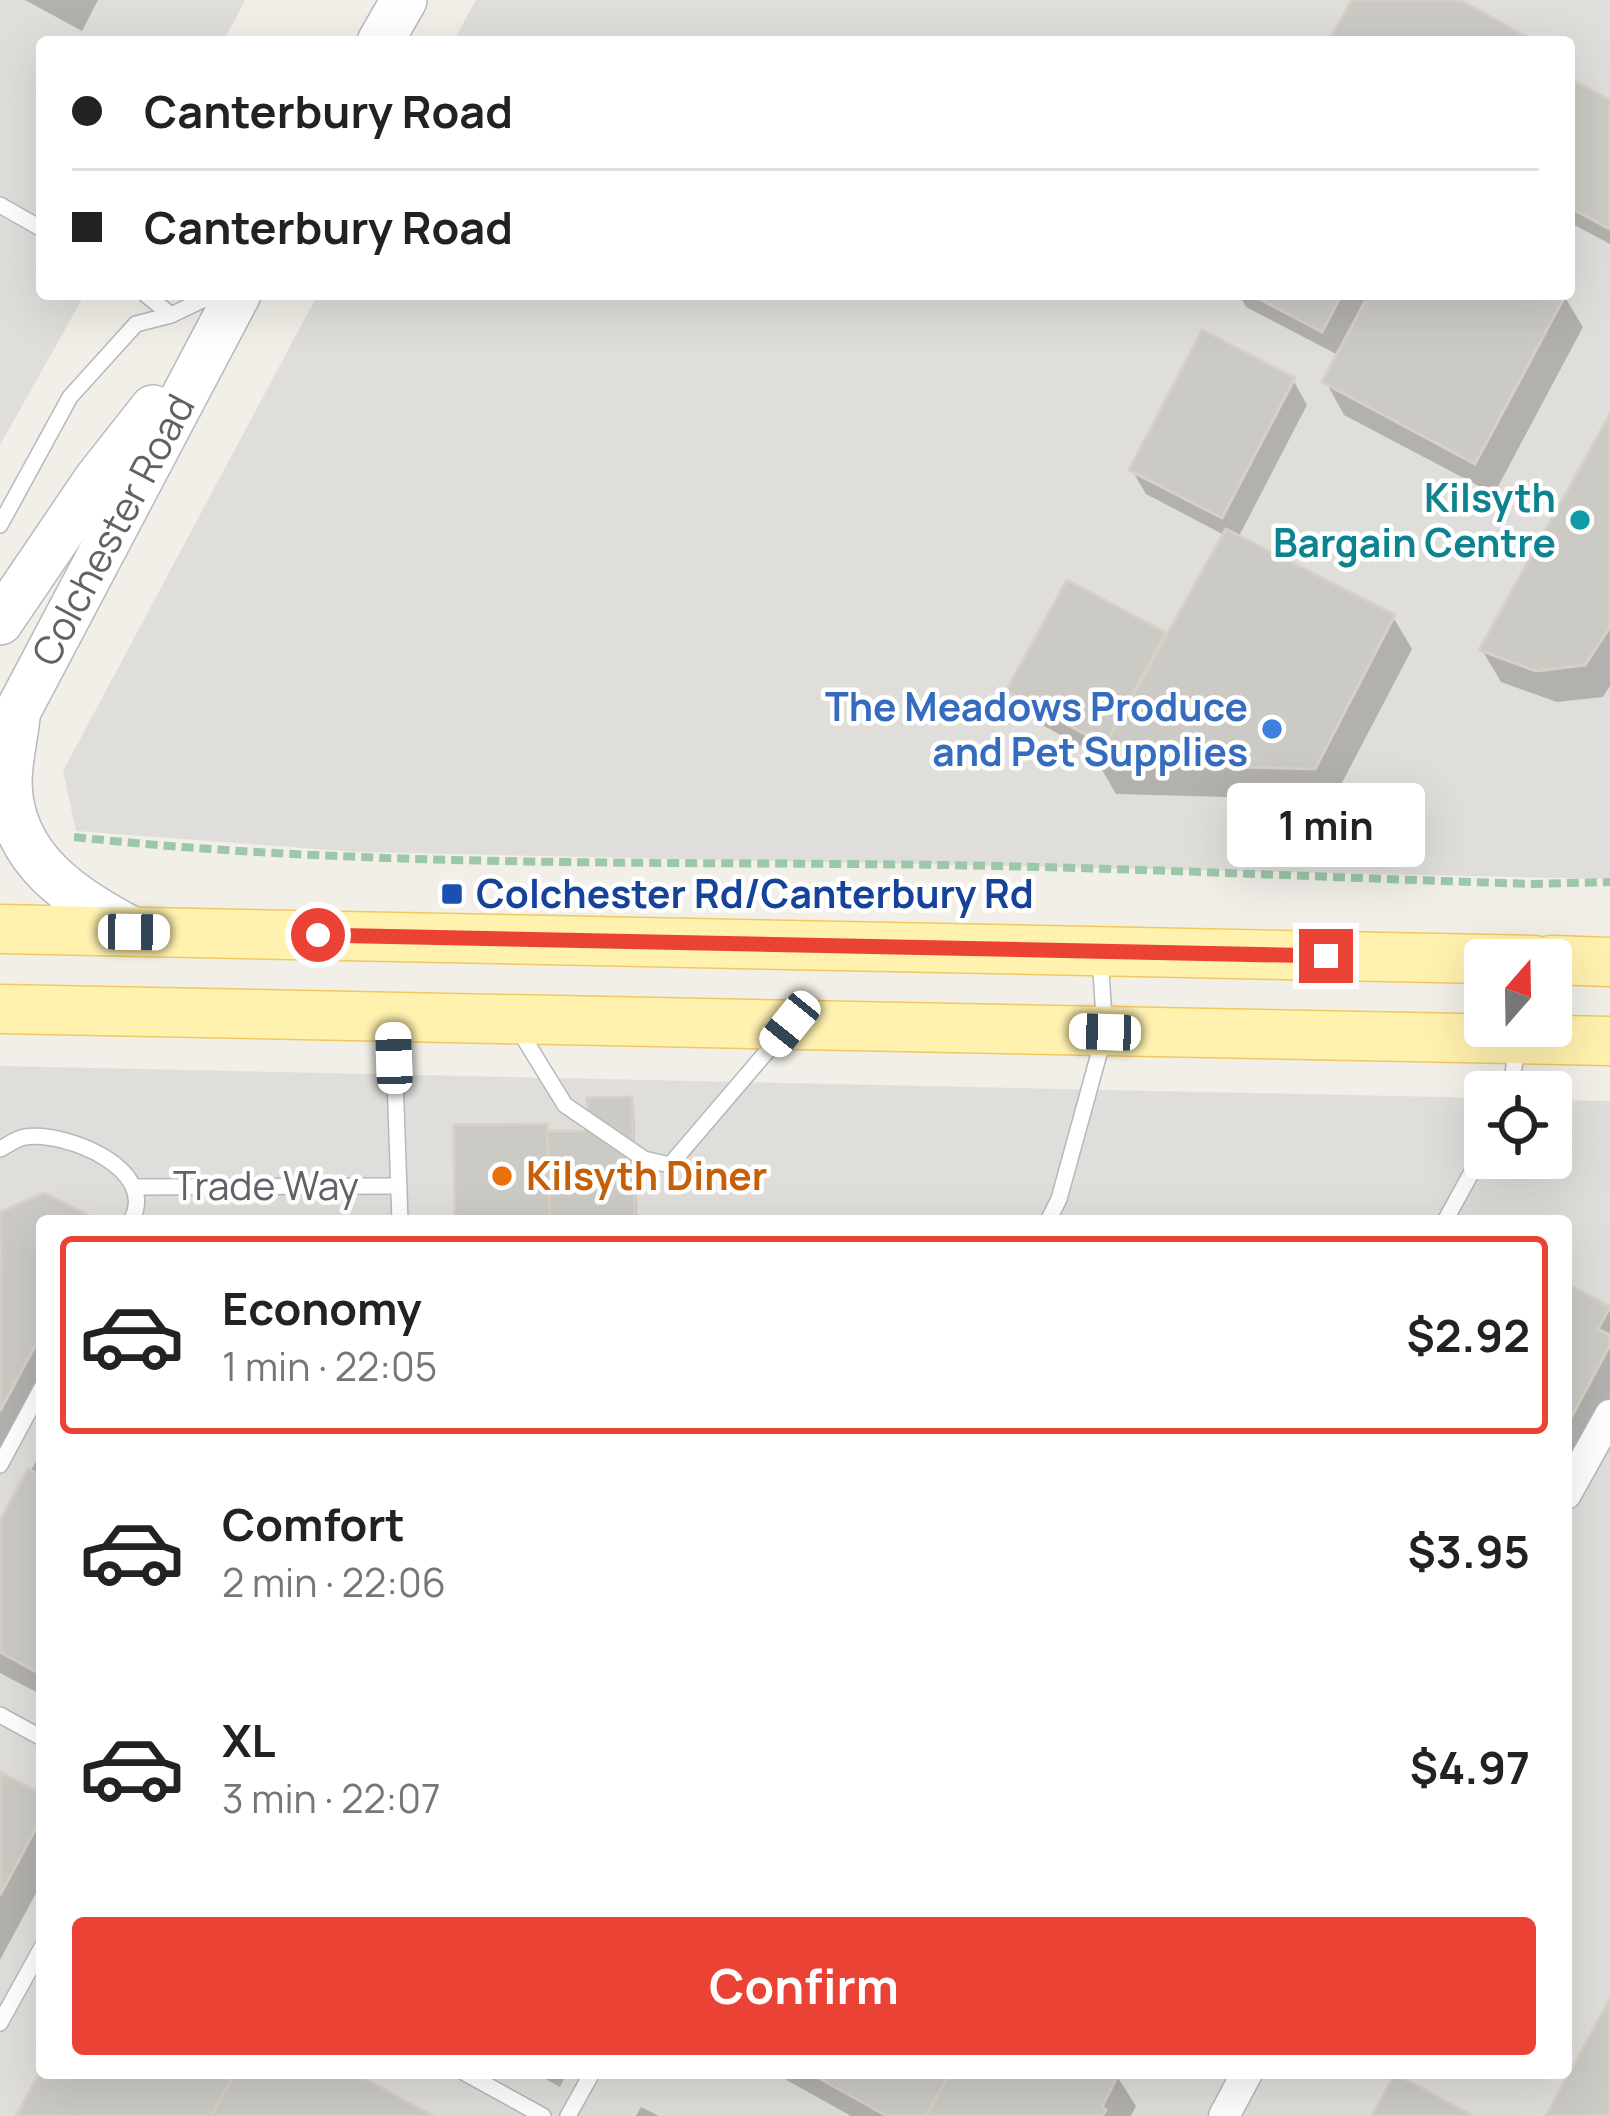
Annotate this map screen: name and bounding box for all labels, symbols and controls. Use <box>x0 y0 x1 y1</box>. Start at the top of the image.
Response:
text: Canterbury Road <box>144 80 513 142</box>
text: Canterbury Road <box>144 196 513 258</box>
street label: Colchester Road <box>18 384 206 675</box>
place label: Kilsyth Bargain Centre <box>1273 470 1556 569</box>
marker: Kilsyth Bargain Centre <box>1567 507 1593 533</box>
place label: The Meadows Produce and Pet Supplies <box>825 679 1248 778</box>
marker: The Meadows Produce and Pet Supplies <box>1259 716 1285 742</box>
callout: 1 min <box>1227 782 1425 866</box>
text: 1 min <box>1278 798 1374 852</box>
place label: Colchester Rd/Canterbury Rd <box>476 866 1034 920</box>
marker: Colchester Rd/Canterbury Rd <box>439 881 465 907</box>
route start <box>291 908 345 962</box>
car <box>98 913 170 951</box>
route end <box>1299 929 1353 983</box>
north arrow <box>1464 939 1572 1047</box>
map controls <box>1464 939 1572 1179</box>
car <box>753 985 827 1063</box>
car <box>1068 1013 1142 1051</box>
car <box>375 1021 413 1095</box>
button: locate <box>1464 1071 1572 1179</box>
place label: Kilsyth Diner <box>526 1148 767 1202</box>
street label: Trade Way <box>173 1158 359 1212</box>
marker: Kilsyth Diner <box>489 1163 515 1189</box>
text: Economy <box>222 1277 422 1339</box>
icon: car <box>78 1281 186 1389</box>
text: $2.92 <box>1407 1304 1530 1366</box>
text: 1 min · 22:05 <box>222 1339 437 1393</box>
text: Comfort <box>222 1493 405 1555</box>
icon: car <box>78 1497 186 1605</box>
text: $3.95 <box>1408 1520 1530 1582</box>
text: 2 min · 22:06 <box>222 1555 446 1609</box>
text: XL <box>222 1709 276 1771</box>
icon: car <box>78 1713 186 1821</box>
text: $4.97 <box>1410 1736 1530 1798</box>
text: 3 min · 22:07 <box>222 1771 441 1825</box>
button: Confirm <box>72 1917 1536 2055</box>

